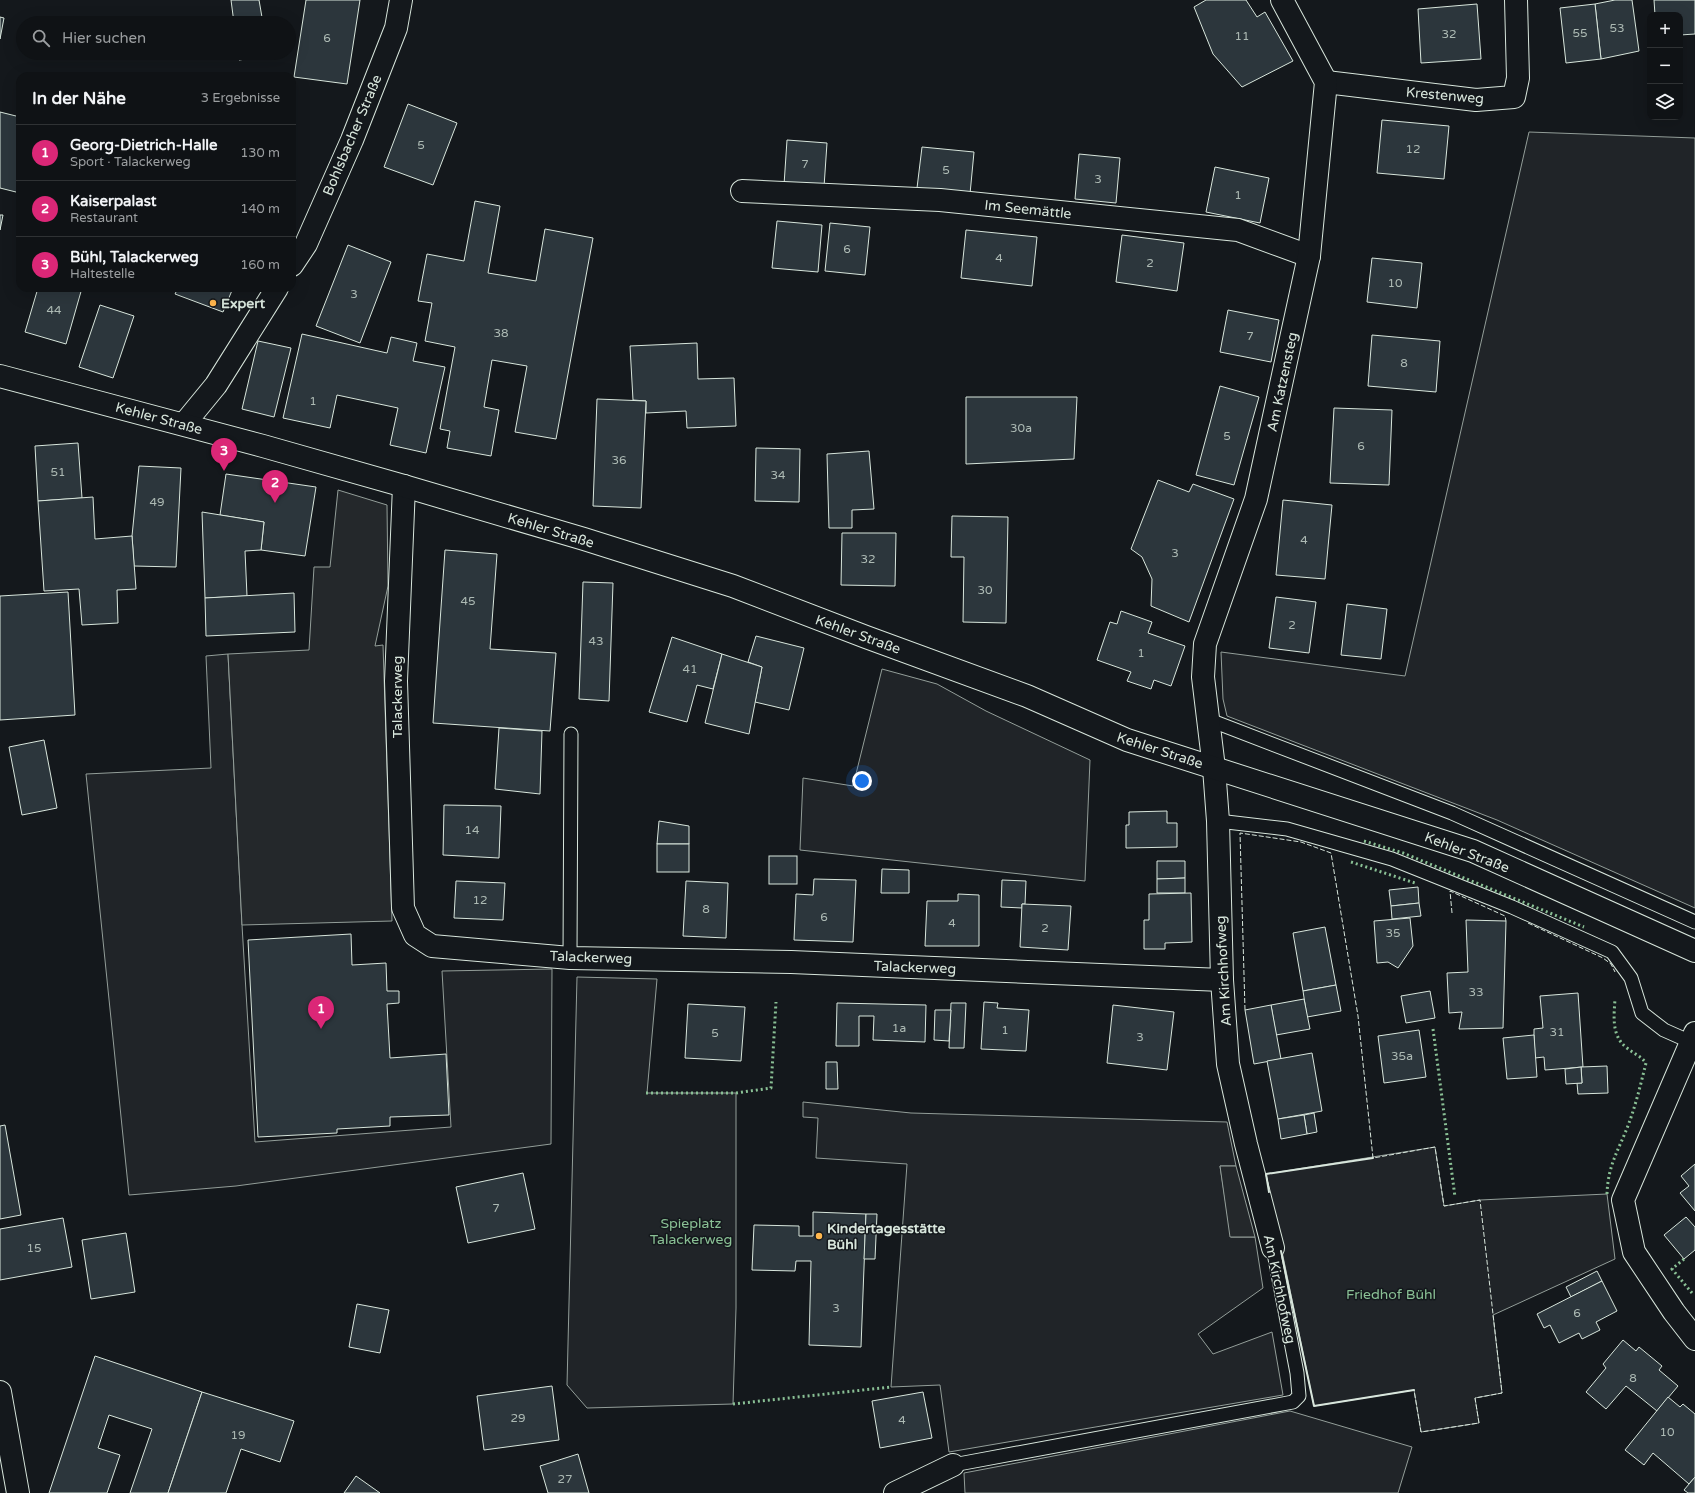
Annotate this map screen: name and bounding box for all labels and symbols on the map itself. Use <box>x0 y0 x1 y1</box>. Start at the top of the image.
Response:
house number: 53 <box>1609 21 1625 35</box>
house number: 55 <box>1572 26 1588 40</box>
house number: 32 <box>1441 27 1457 41</box>
house number: 11 <box>1234 29 1250 43</box>
house number: 6 <box>323 31 331 45</box>
street label: Bohlsbacher Straße <box>319 72 386 198</box>
street label: Krestenweg <box>1405 84 1485 107</box>
house number: 5 <box>417 138 425 152</box>
house number: 12 <box>1405 142 1421 156</box>
house number: 7 <box>801 157 809 171</box>
house number: 5 <box>942 163 950 177</box>
house number: 3 <box>1094 172 1102 186</box>
house number: 1 <box>1234 188 1242 202</box>
street label: Im Seemättle <box>984 196 1072 223</box>
house number: 6 <box>843 242 851 256</box>
house number: 4 <box>995 251 1003 265</box>
house number: 2 <box>1146 256 1154 270</box>
house number: 10 <box>1387 276 1403 290</box>
house number: 3 <box>350 287 358 301</box>
place label: Expert <box>221 295 266 312</box>
marker: Expert <box>208 298 218 308</box>
house number: 44 <box>46 303 62 317</box>
house number: 38 <box>493 326 509 340</box>
house number: 7 <box>1246 329 1254 343</box>
street label: Am Katzensteg <box>1264 331 1301 433</box>
house number: 8 <box>1400 356 1408 370</box>
house number: 1 <box>309 394 317 408</box>
street label: Kehler Straße <box>113 399 204 438</box>
house number: 30a <box>1010 421 1032 435</box>
house number: 5 <box>1223 429 1231 443</box>
pin: 3 <box>211 438 237 471</box>
house number: 6 <box>1357 439 1365 453</box>
house number: 36 <box>611 453 627 467</box>
house number: 51 <box>50 465 66 479</box>
house number: 34 <box>770 468 786 482</box>
pin: 2 <box>262 470 288 503</box>
house number: 49 <box>149 495 165 509</box>
street label: Kehler Straße <box>506 509 596 552</box>
house number: 4 <box>1300 533 1308 547</box>
house number: 3 <box>1171 546 1179 560</box>
house number: 32 <box>860 552 876 566</box>
house number: 30 <box>977 583 993 597</box>
house number: 45 <box>460 594 476 608</box>
street label: Kehler Straße <box>813 611 903 658</box>
house number: 2 <box>1288 618 1296 632</box>
house number: 43 <box>588 634 604 648</box>
house number: 1 <box>1137 646 1145 660</box>
street label: Talackerweg <box>389 656 406 738</box>
house number: 41 <box>682 662 698 676</box>
street label: Kehler Straße <box>1115 729 1205 772</box>
your location <box>852 771 872 791</box>
house number: 14 <box>464 823 480 837</box>
street label: Kehler Straße <box>1422 828 1512 876</box>
house number: 12 <box>472 893 488 907</box>
house number: 8 <box>702 902 710 916</box>
house number: 6 <box>820 910 828 924</box>
street label: Am Kirchhofweg <box>1212 915 1235 1027</box>
house number: 4 <box>948 916 956 930</box>
house number: 2 <box>1041 921 1049 935</box>
house number: 35 <box>1385 926 1401 940</box>
street label: Talackerweg <box>549 948 633 967</box>
street label: Talackerweg <box>873 958 957 977</box>
house number: 33 <box>1468 985 1484 999</box>
pin: 1 <box>308 996 334 1029</box>
house number: 1a <box>892 1021 906 1035</box>
house number: 1 <box>1001 1023 1009 1037</box>
house number: 31 <box>1549 1025 1565 1039</box>
house number: 5 <box>711 1026 719 1040</box>
house number: 3 <box>1136 1030 1144 1044</box>
house number: 35a <box>1391 1049 1413 1063</box>
house number: 7 <box>492 1201 500 1215</box>
park label: Spieplatz Talackerweg <box>650 1215 732 1248</box>
place label: Kindertagesstätte Bühl <box>827 1220 946 1253</box>
marker: Kindertagesstätte Bühl <box>814 1231 824 1241</box>
street label: Am Kirchhofweg <box>1260 1233 1299 1345</box>
house number: 15 <box>26 1241 42 1255</box>
park label: Friedhof Bühl <box>1346 1286 1436 1303</box>
house number: 3 <box>832 1301 840 1315</box>
house number: 6 <box>1573 1306 1581 1320</box>
house number: 8 <box>1629 1371 1637 1385</box>
house number: 29 <box>510 1411 526 1425</box>
house number: 4 <box>898 1413 906 1427</box>
house number: 10 <box>1659 1425 1675 1439</box>
house number: 19 <box>230 1428 246 1442</box>
house number: 27 <box>557 1472 573 1486</box>

